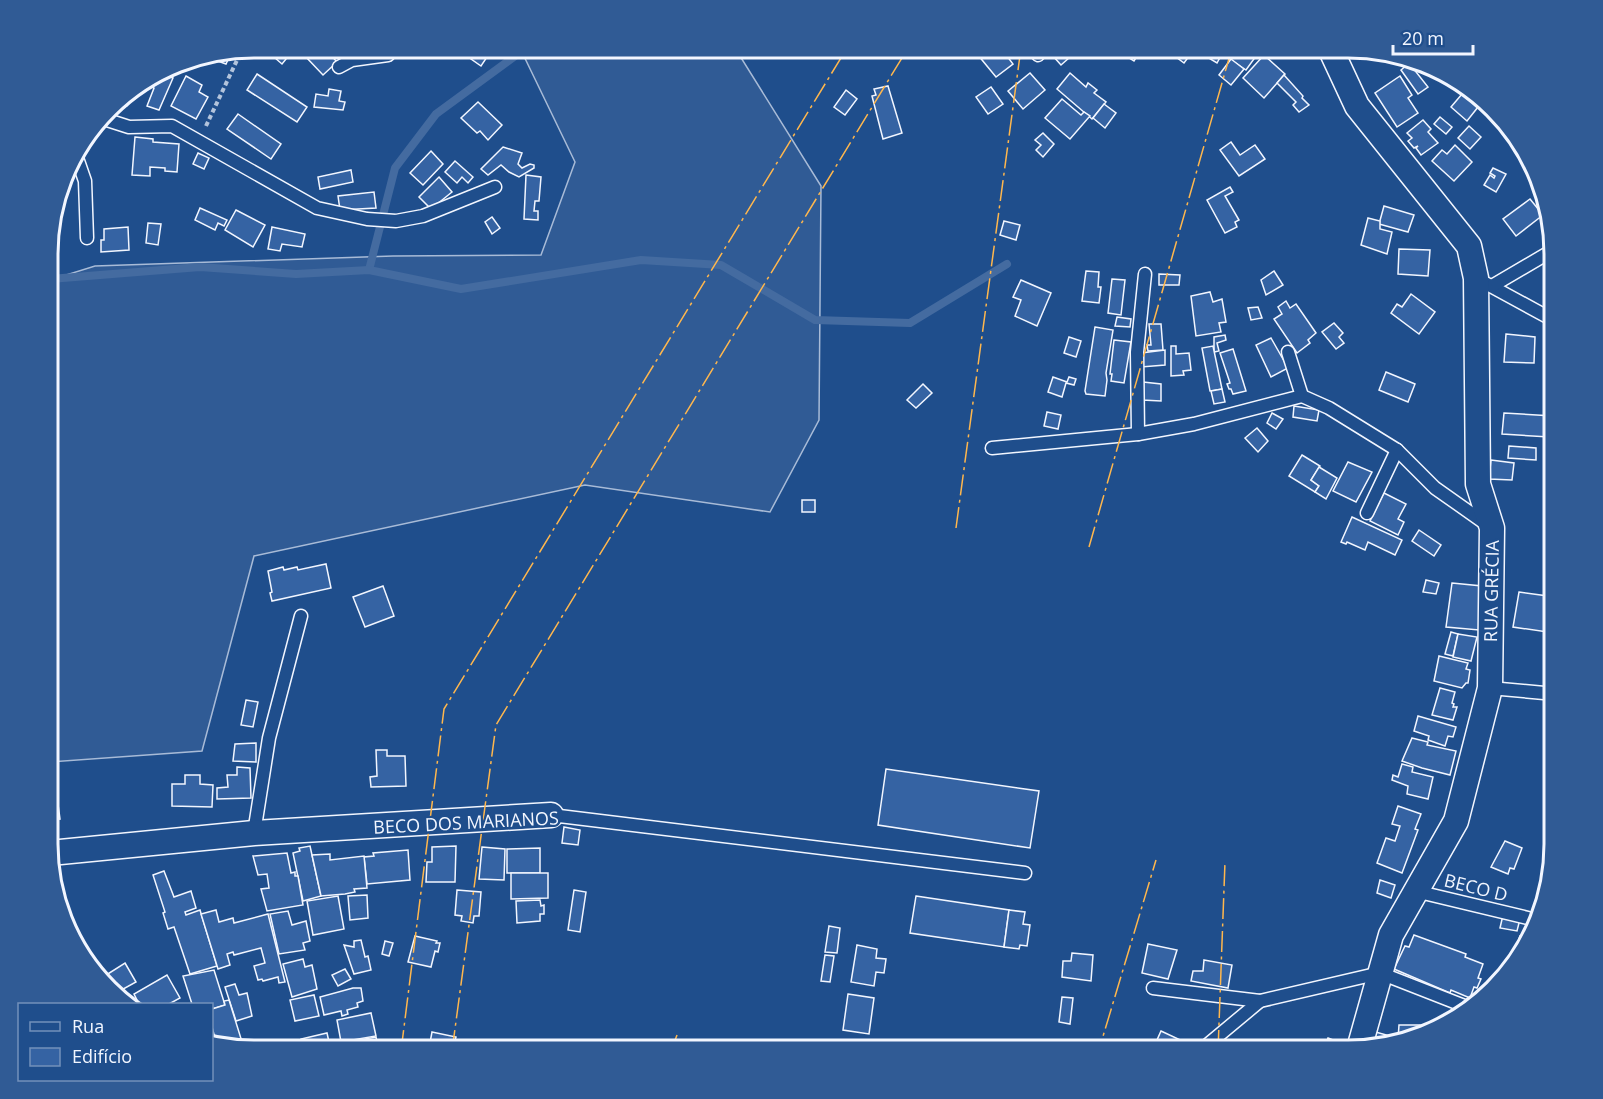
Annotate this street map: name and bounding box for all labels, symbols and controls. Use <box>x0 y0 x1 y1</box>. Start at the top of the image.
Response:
scale bar <box>1393 18 1472 56</box>
text: 20 m <box>1402 26 1444 50</box>
street label: RUA GRÉCIA <box>1478 539 1504 642</box>
street label: BECO DOS MARIANOS <box>373 805 560 839</box>
street label: BECO D <box>1442 868 1510 906</box>
legend <box>18 1003 213 1081</box>
text: Rua <box>72 1014 104 1038</box>
text: Edifício <box>72 1044 132 1068</box>

